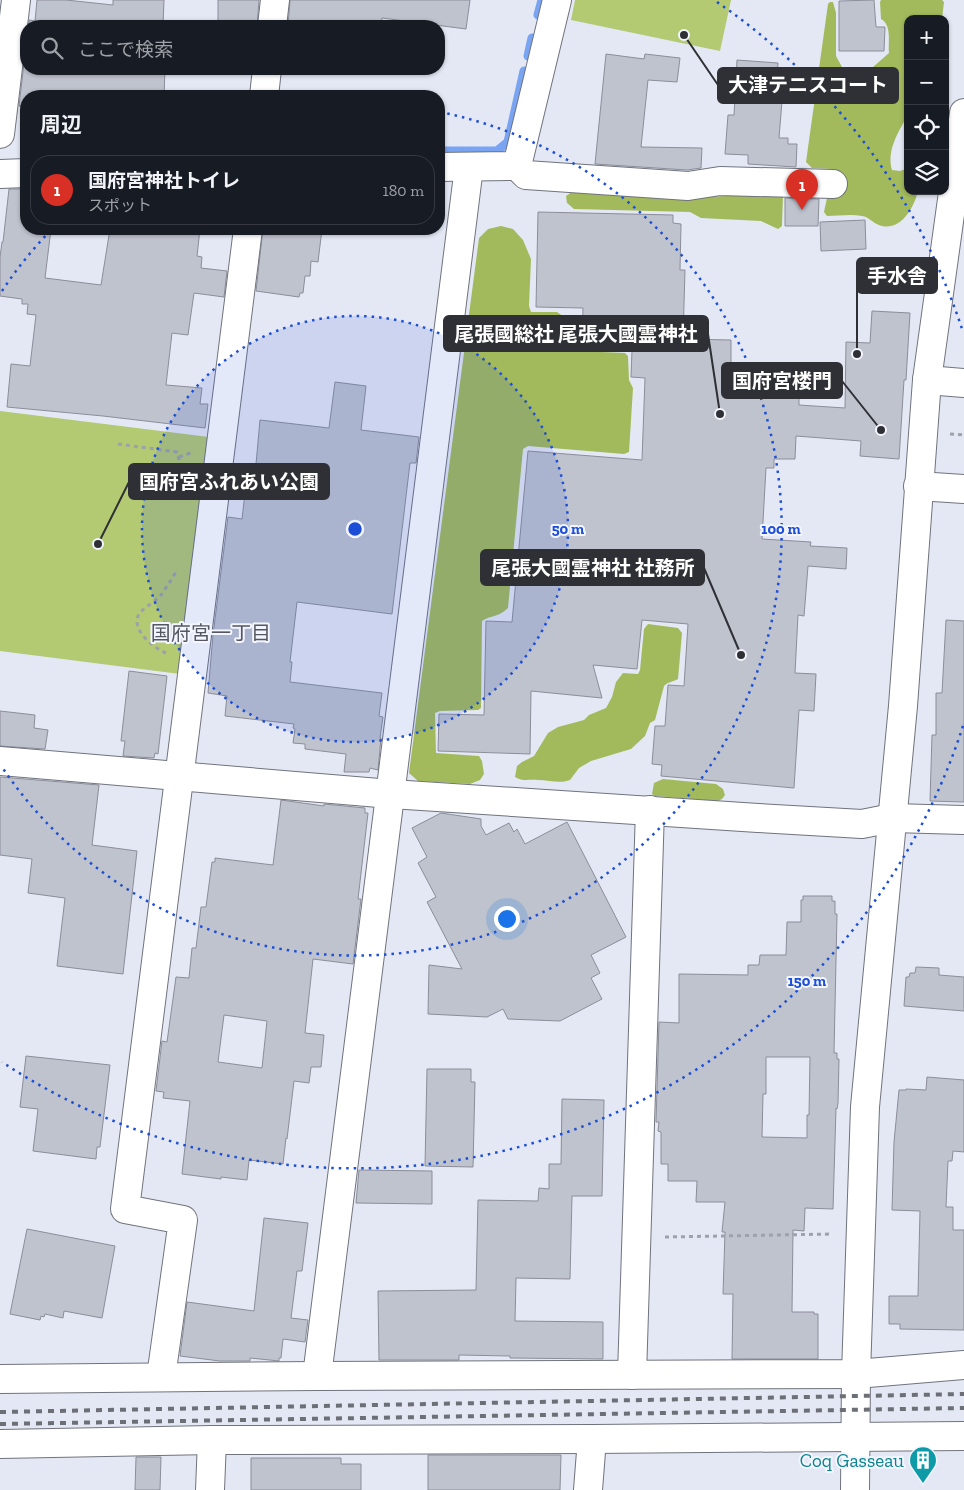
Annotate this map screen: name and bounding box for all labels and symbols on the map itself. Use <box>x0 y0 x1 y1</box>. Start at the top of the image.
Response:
callout: 大津テニスコート <box>718 68 898 103</box>
text: 大津テニスコート <box>728 73 888 97</box>
pin: 1 <box>786 169 818 210</box>
callout: 手水舎 <box>857 258 937 293</box>
text: 手水舎 <box>867 264 927 288</box>
callout: 尾張國総社 尾張大國霊神社 <box>444 316 708 351</box>
text: 尾張國総社 尾張大國霊神社 <box>454 322 698 346</box>
callout: 国府宮楼門 <box>722 363 842 398</box>
text: 国府宮楼門 <box>732 369 832 393</box>
callout: 国府宮ふれあい公園 <box>129 464 329 499</box>
text: 国府宮ふれあい公園 <box>139 470 319 494</box>
centre of rings <box>346 520 364 538</box>
text: 50 m <box>552 520 584 538</box>
text: 100 m <box>761 520 801 538</box>
callout: 尾張大國霊神社 社務所 <box>481 550 704 585</box>
text: 尾張大國霊神社 社務所 <box>491 556 695 580</box>
district label: 国府宮一丁目 <box>151 621 271 645</box>
your location <box>494 906 520 932</box>
text: 150 m <box>788 972 826 990</box>
building icon: Coq Gasseau <box>908 1445 938 1484</box>
place label: Coq Gasseau <box>800 1449 904 1472</box>

